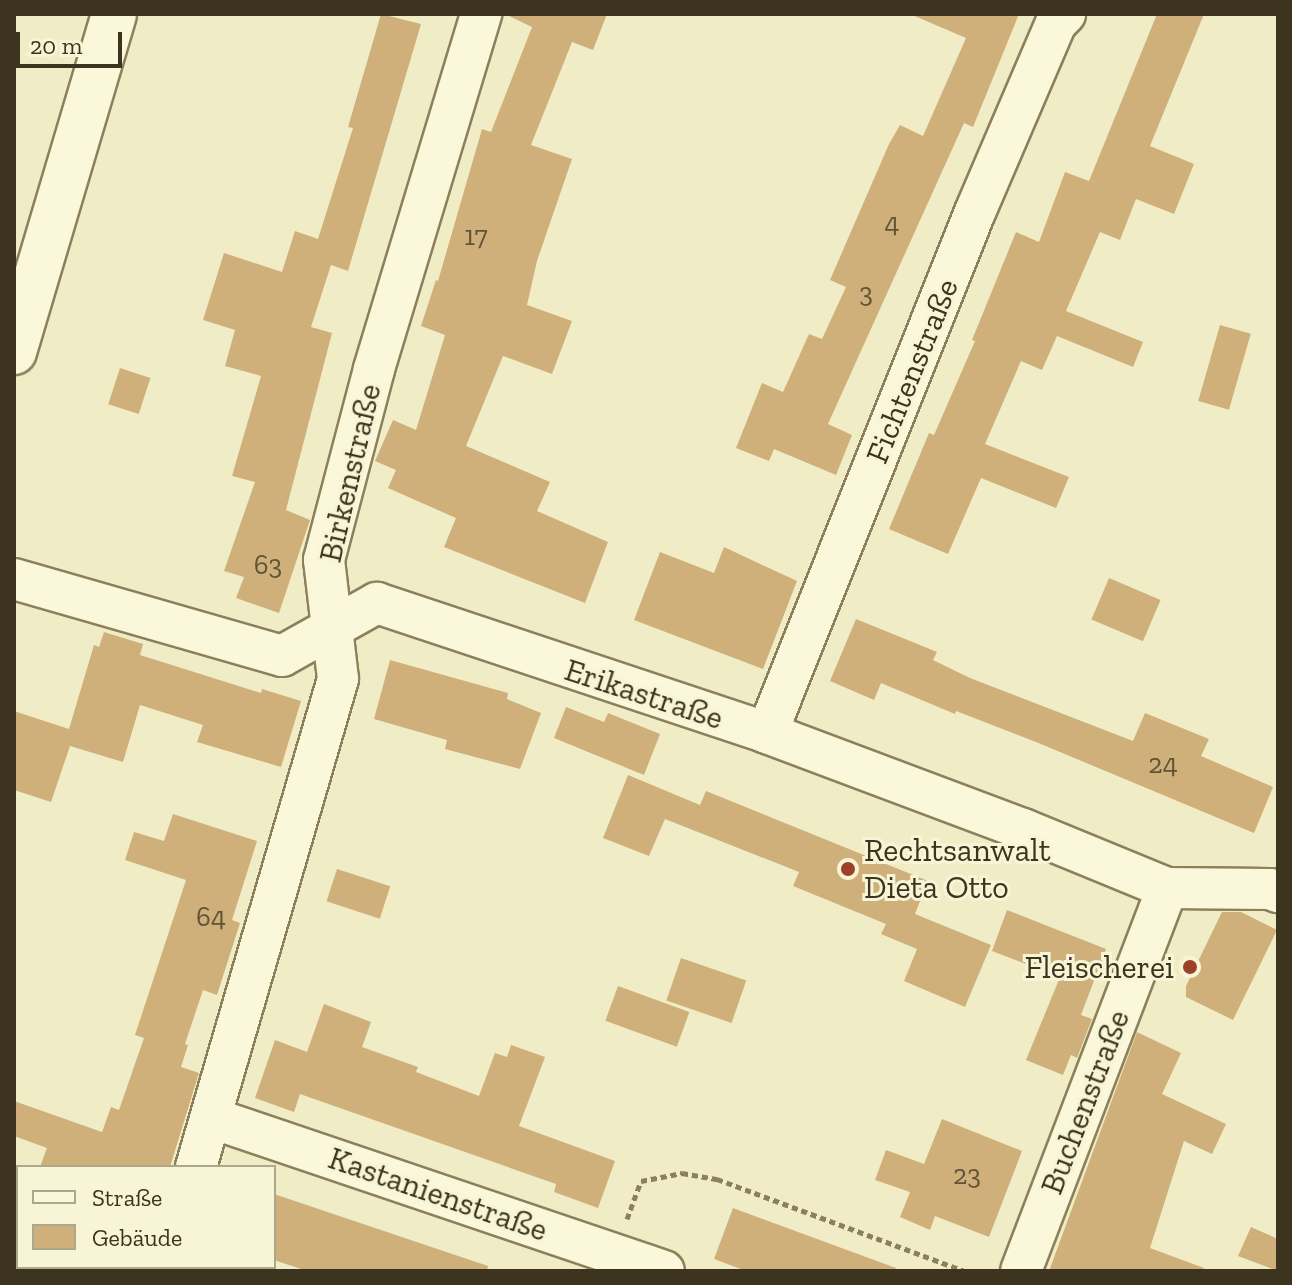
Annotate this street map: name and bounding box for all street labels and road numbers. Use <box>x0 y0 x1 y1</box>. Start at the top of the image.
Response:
street label: Fichtenstraße <box>858 273 966 469</box>
street label: Birkenstraße <box>311 380 389 566</box>
street label: Erikastraße <box>560 650 728 738</box>
street label: Buchenstraße <box>1032 1005 1138 1199</box>
street label: Kastanienstraße <box>324 1139 552 1249</box>

